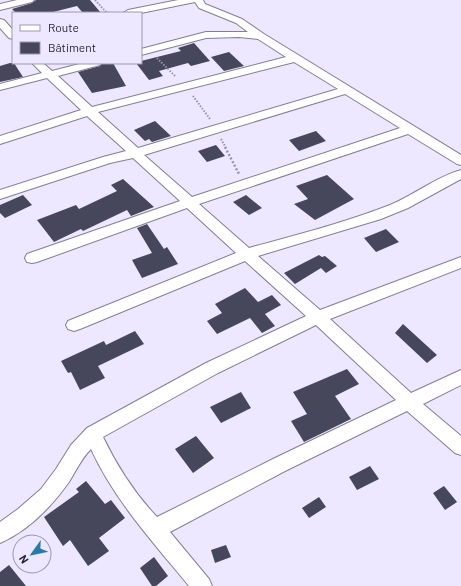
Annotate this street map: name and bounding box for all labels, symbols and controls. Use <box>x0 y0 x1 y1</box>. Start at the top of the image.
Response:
legend <box>12 12 142 64</box>
text: Route <box>48 20 79 34</box>
text: Bâtiment <box>48 40 96 54</box>
north arrow <box>12 534 52 574</box>
text: N <box>16 553 31 566</box>

